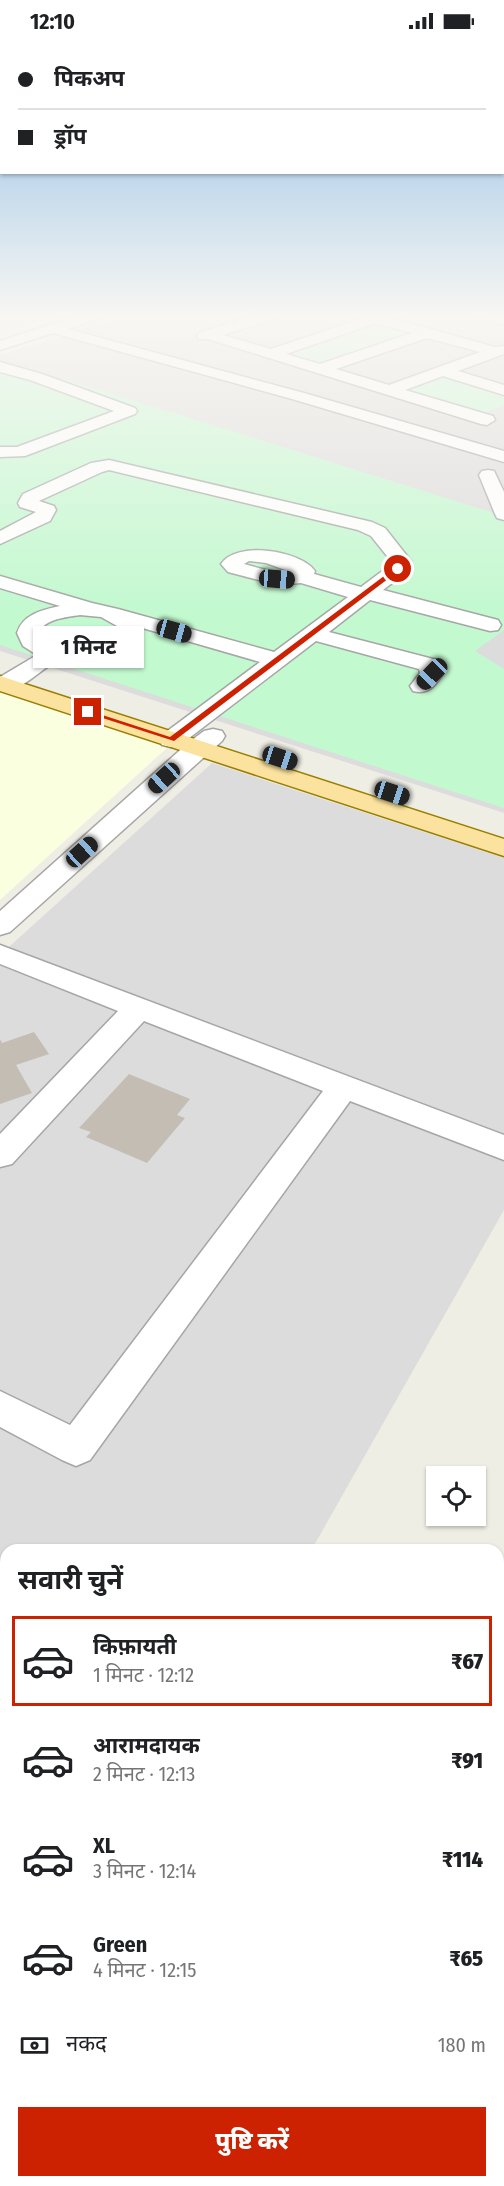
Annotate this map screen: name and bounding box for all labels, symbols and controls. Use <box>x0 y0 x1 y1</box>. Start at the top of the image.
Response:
text: 12:10 <box>30 8 75 35</box>
text: पिकअप <box>54 65 125 92</box>
text: ड्रॉप <box>54 123 87 150</box>
route start <box>384 555 411 582</box>
car <box>258 569 296 589</box>
car <box>154 617 194 645</box>
callout: 1 मिनट <box>32 625 144 667</box>
text: 1 मिनट <box>61 635 116 659</box>
car <box>413 655 451 693</box>
route end <box>74 698 101 725</box>
car <box>260 744 300 772</box>
car <box>145 759 183 797</box>
car <box>372 779 412 807</box>
car <box>63 833 101 871</box>
map controls <box>426 1466 486 1526</box>
button: locate <box>426 1466 486 1526</box>
text: सवारी चुनें <box>18 1564 123 1596</box>
text: किफ़ायती <box>93 1633 177 1660</box>
icon: car <box>21 1634 75 1688</box>
text: ₹67 <box>451 1648 483 1675</box>
text: 1 मिनट · 12:12 <box>93 1663 194 1687</box>
text: आरामदायक <box>93 1732 200 1759</box>
icon: car <box>21 1733 75 1787</box>
text: ₹91 <box>451 1747 483 1774</box>
text: 2 मिनट · 12:13 <box>93 1762 195 1786</box>
icon: car <box>21 1832 75 1886</box>
text: XL <box>93 1832 115 1859</box>
text: ₹114 <box>442 1846 483 1873</box>
text: 3 मिनट · 12:14 <box>93 1859 196 1883</box>
icon: car <box>21 1931 75 1985</box>
text: Green <box>93 1931 147 1958</box>
text: ₹65 <box>450 1945 483 1972</box>
text: 4 मिनट · 12:15 <box>93 1958 196 1982</box>
icon: cash <box>18 2029 51 2062</box>
text: नकद <box>66 2030 107 2057</box>
text: 180 m <box>438 2033 486 2057</box>
button: पुष्टि करें <box>18 2107 486 2176</box>

